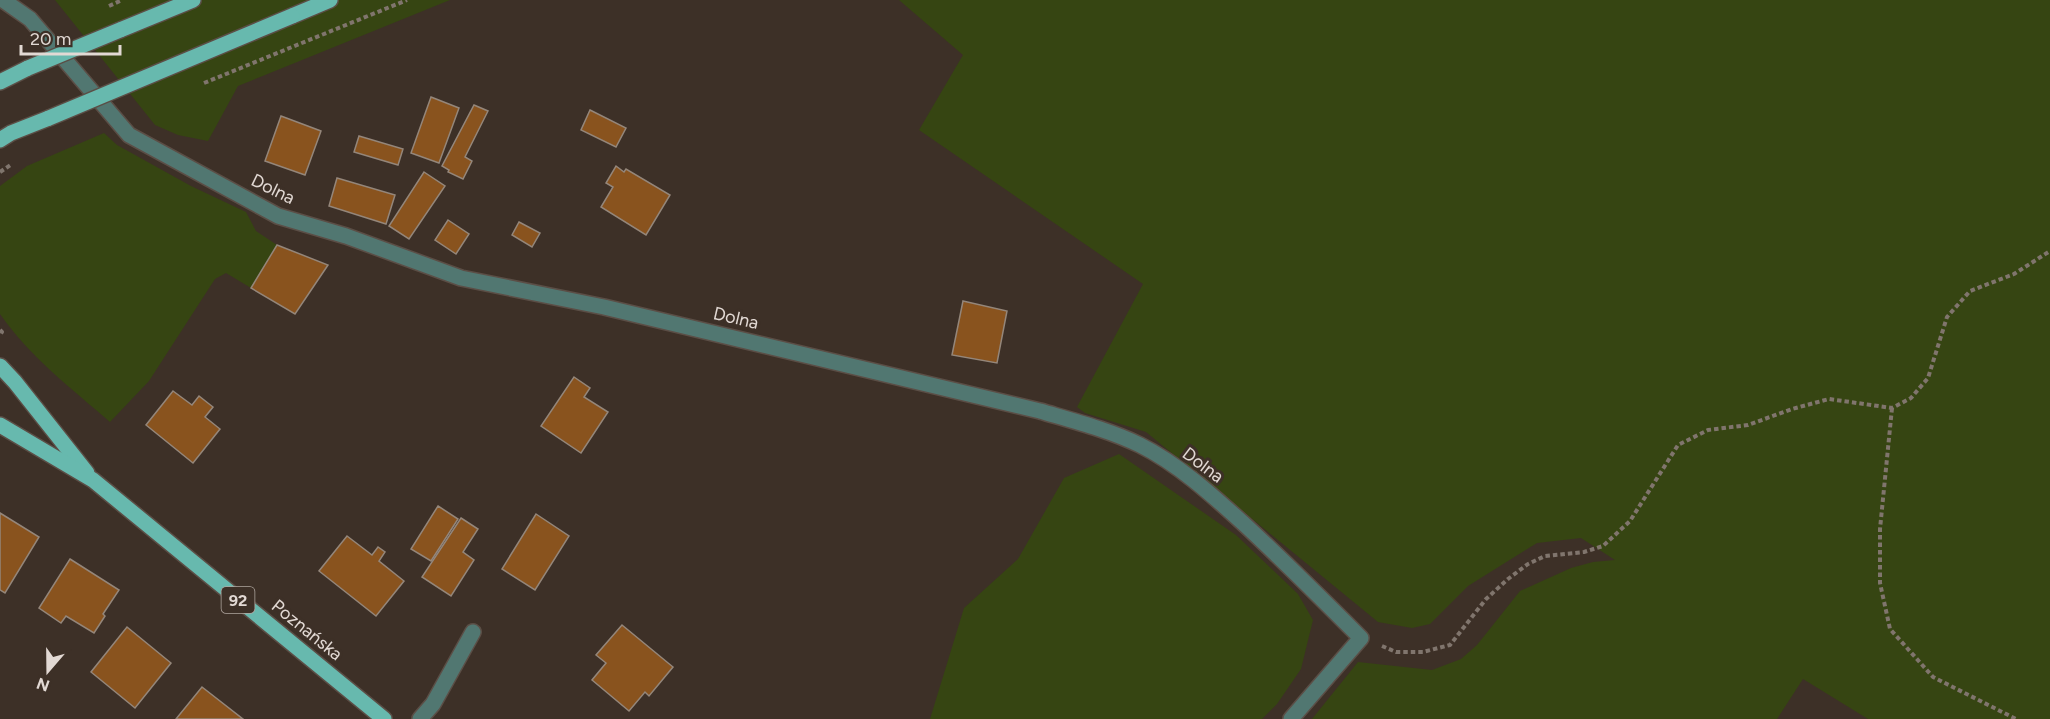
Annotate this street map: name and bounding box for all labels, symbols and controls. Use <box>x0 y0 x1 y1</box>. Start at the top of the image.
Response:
scale bar <box>21 18 120 56</box>
text: 20 m <box>30 28 71 50</box>
street label: Dolna <box>247 169 299 209</box>
street label: Dolna <box>711 302 761 334</box>
street label: Dolna <box>1178 442 1228 488</box>
road number: 92 <box>222 587 254 613</box>
street label: Poznańska <box>267 595 347 665</box>
north arrow <box>18 641 78 701</box>
text: N <box>34 674 52 696</box>

